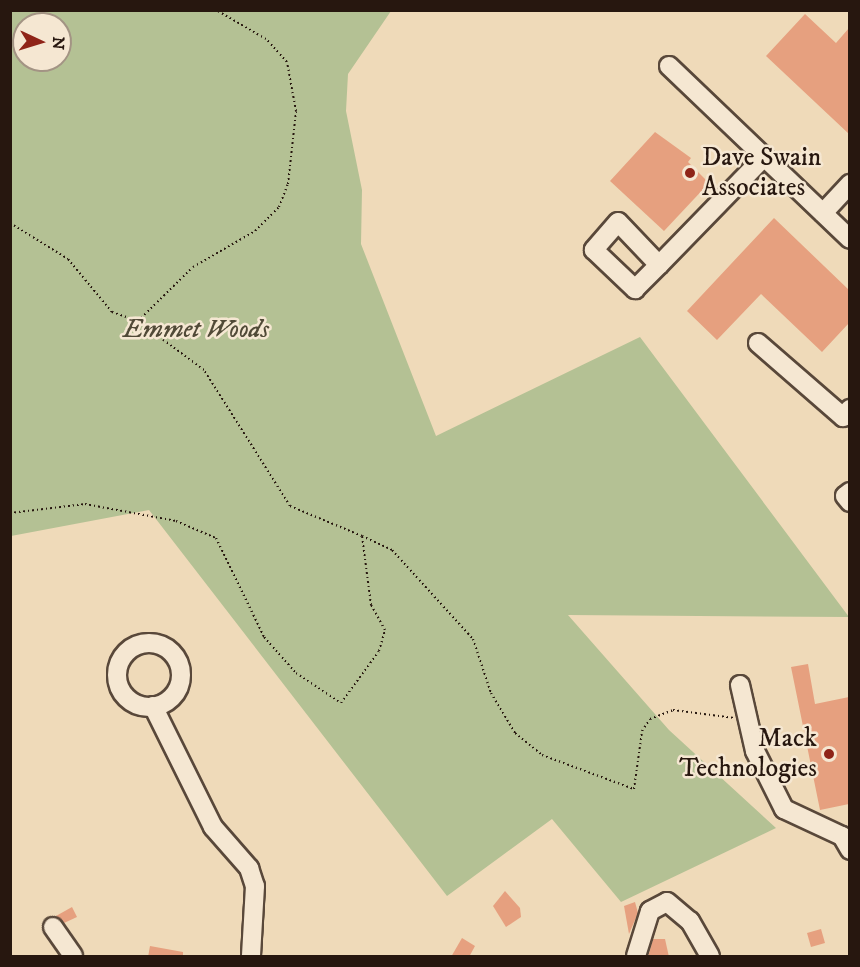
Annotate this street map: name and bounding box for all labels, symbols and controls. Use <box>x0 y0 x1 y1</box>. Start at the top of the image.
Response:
north arrow <box>12 12 72 72</box>
text: N <box>48 36 68 50</box>
place label: Dave Swain Associates <box>702 142 821 204</box>
marker: Dave Swain Associates <box>683 166 697 180</box>
park label: Emmet Woods <box>123 314 269 346</box>
place label: Mack Technologies <box>679 723 817 784</box>
marker: Mack Technologies <box>822 747 836 761</box>

